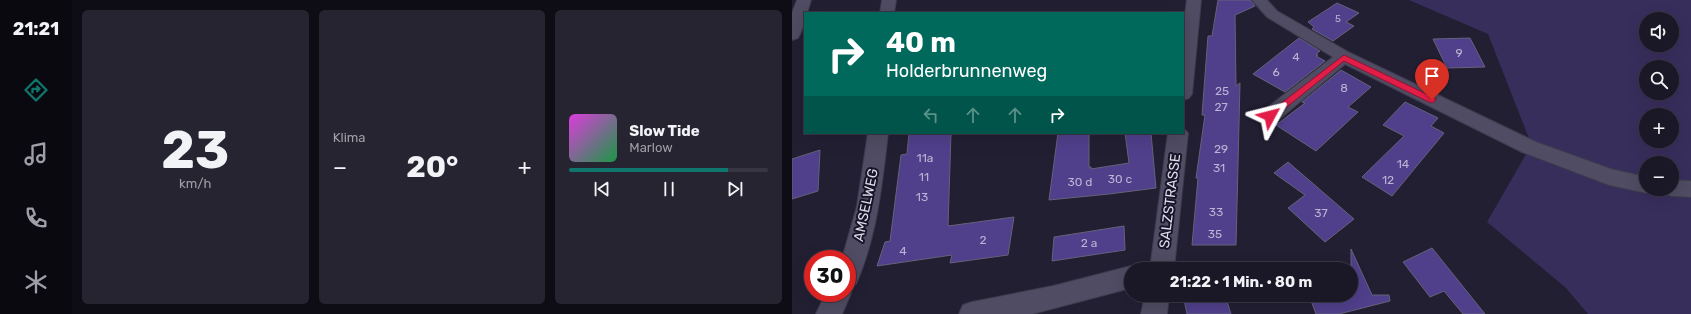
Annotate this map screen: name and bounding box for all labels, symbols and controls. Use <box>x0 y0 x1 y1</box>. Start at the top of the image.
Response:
map controls <box>1639 12 1679 196</box>
button: sound <box>1639 12 1679 52</box>
house number: 5 <box>1335 13 1341 25</box>
text: 21:21 <box>13 18 59 40</box>
text: 40 m <box>886 26 956 59</box>
icon: right <box>820 28 872 80</box>
house number: 9 <box>1455 46 1463 60</box>
house number: 4 <box>1292 50 1300 64</box>
pin <box>1415 59 1449 100</box>
text: Holderbrunnenweg <box>886 60 1047 82</box>
button: search <box>1639 60 1679 100</box>
house number: 6 <box>1272 65 1280 79</box>
icon: arrive <box>1421 65 1443 87</box>
icon: directions <box>22 76 50 104</box>
house number: 8 <box>1340 81 1348 95</box>
house number: 25 <box>1215 84 1229 98</box>
position arrow <box>1249 95 1291 137</box>
house number: 27 <box>1214 100 1228 114</box>
icon: left <box>920 104 942 126</box>
icon: ahead <box>962 104 984 126</box>
icon: ahead <box>1004 104 1026 126</box>
icon: right <box>1046 104 1068 126</box>
button: + <box>1639 108 1679 148</box>
text: 23 <box>161 119 229 181</box>
text: Slow Tide <box>629 122 700 140</box>
text: Klima <box>333 130 366 145</box>
icon: music <box>22 140 50 168</box>
text: Marlow <box>629 140 673 155</box>
house number: 29 <box>1214 142 1228 156</box>
text: 20° <box>406 149 458 185</box>
house number: 11a <box>917 151 933 165</box>
street label: SALZSTRASSE <box>1156 153 1184 249</box>
text: − <box>333 154 347 181</box>
text: + <box>518 154 531 181</box>
button: − <box>1639 156 1679 196</box>
house number: 14 <box>1397 157 1410 171</box>
house number: 31 <box>1213 161 1225 175</box>
street label: AMSELWEG <box>850 167 882 243</box>
house number: 11 <box>919 170 929 184</box>
house number: 30 c <box>1108 172 1133 186</box>
house number: 12 <box>1382 173 1394 187</box>
house number: 30 d <box>1068 175 1092 189</box>
text: km/h <box>179 176 212 191</box>
icon: previous <box>591 178 613 200</box>
icon: pause <box>658 178 680 200</box>
icon: next <box>724 178 746 200</box>
house number: 13 <box>916 190 928 204</box>
icon: phone <box>22 204 50 232</box>
house number: 33 <box>1209 205 1223 219</box>
house number: 37 <box>1314 206 1328 220</box>
house number: 35 <box>1208 227 1222 241</box>
house number: 2 <box>979 233 987 247</box>
house number: 2 a <box>1081 236 1097 250</box>
house number: 4 <box>899 244 907 258</box>
speed limit sign: 30 <box>804 250 856 302</box>
icon: climate <box>22 268 50 296</box>
text: 21:22 · 1 Min. · 80 m <box>1170 273 1312 291</box>

